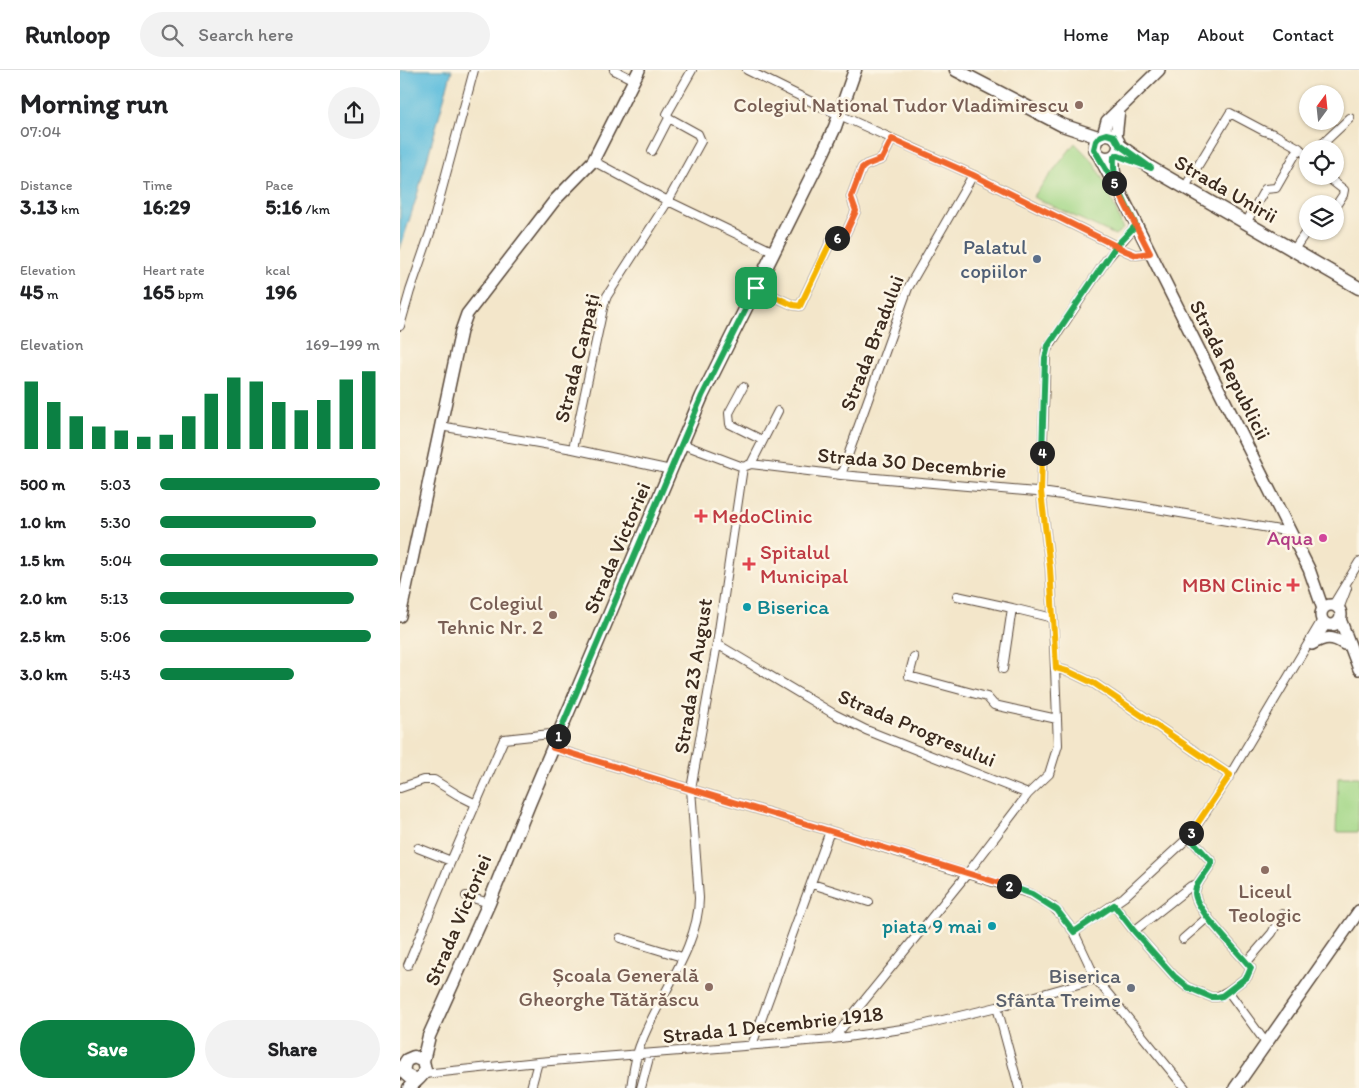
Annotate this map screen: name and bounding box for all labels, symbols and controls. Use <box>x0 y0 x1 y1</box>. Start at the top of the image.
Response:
search box <box>140 12 490 57</box>
text: Runloop <box>25 20 110 49</box>
icon: search <box>158 21 186 49</box>
text: Search here <box>198 23 293 46</box>
text: Home <box>1063 24 1109 46</box>
text: Map <box>1137 24 1170 46</box>
text: About <box>1198 24 1244 46</box>
text: Contact <box>1272 24 1334 46</box>
north arrow <box>1299 85 1344 130</box>
map controls <box>1299 85 1344 240</box>
text: Morning run <box>20 86 168 120</box>
button: share <box>328 87 380 139</box>
place label: Colegiul Național Tudor Vladimirescu <box>733 92 1069 117</box>
marker: Colegiul Național Tudor Vladimirescu <box>1073 99 1085 111</box>
text: 07:04 <box>20 122 61 141</box>
button: locate <box>1299 140 1344 185</box>
street label: Strada Unirii <box>1170 149 1282 228</box>
pin: 5 <box>1102 170 1126 196</box>
text: 5 <box>1111 175 1118 192</box>
text: Distance <box>20 177 72 194</box>
text: Time <box>143 177 173 194</box>
text: Pace <box>265 177 293 194</box>
text: 3.13 <box>20 194 58 219</box>
text: 16:29 <box>143 194 191 219</box>
text: 5:16 <box>265 194 302 219</box>
button: layers <box>1299 195 1344 240</box>
text: km <box>58 201 79 218</box>
text: /km <box>302 201 330 218</box>
pin: 6 <box>824 226 850 250</box>
text: 6 <box>834 230 841 247</box>
place label: Palatul copiilor <box>960 234 1028 283</box>
marker: Palatul copiilor <box>1031 253 1043 265</box>
text: Elevation <box>20 262 76 279</box>
text: Heart rate <box>143 262 205 279</box>
text: kcal <box>265 262 290 279</box>
pin <box>735 267 777 309</box>
street label: Strada Bradului <box>834 271 909 414</box>
icon: arrive <box>742 274 770 302</box>
text: 45 <box>20 279 44 304</box>
text: 165 <box>143 279 175 304</box>
text: 196 <box>265 279 297 304</box>
text: m <box>44 286 59 303</box>
text: bpm <box>175 286 204 303</box>
street label: Strada Carpați <box>548 291 605 425</box>
street label: Strada Republicii <box>1184 296 1276 444</box>
text: Elevation <box>20 335 84 354</box>
text: 169–199 m <box>306 335 380 354</box>
pin: 4 <box>1030 440 1054 466</box>
street label: Strada 30 Decembrie <box>816 442 1008 483</box>
text: 4 <box>1038 445 1047 462</box>
text: 500 m <box>20 475 65 494</box>
text: 5:03 <box>100 475 131 494</box>
street label: Strada Victoriei <box>578 478 655 617</box>
place label: MedoClinic <box>712 503 813 528</box>
marker: MedoClinic <box>694 509 708 523</box>
text: 1.0 km <box>20 513 66 532</box>
text: 5:30 <box>100 513 131 532</box>
place label: Aqua <box>1267 525 1313 550</box>
marker: Aqua <box>1317 532 1329 544</box>
place label: Spitalul Municipal <box>760 539 848 588</box>
text: 1.5 km <box>20 551 65 570</box>
text: 5:04 <box>100 551 132 570</box>
marker: Spitalul Municipal <box>742 557 756 571</box>
place label: MBN Clinic <box>1182 572 1282 597</box>
marker: MBN Clinic <box>1286 578 1300 592</box>
text: 2.0 km <box>20 589 67 608</box>
text: 5:13 <box>100 589 128 608</box>
place label: Colegiul Tehnic Nr. 2 <box>437 590 543 639</box>
place label: Biserica <box>757 594 829 619</box>
street label: Strada 23 August <box>668 596 717 755</box>
marker: Biserica <box>741 601 753 613</box>
marker: Colegiul Tehnic Nr. 2 <box>547 609 559 621</box>
text: 2.5 km <box>20 627 66 646</box>
text: 5:06 <box>100 627 131 646</box>
text: 3.0 km <box>20 665 67 684</box>
text: 5:43 <box>100 665 131 684</box>
street label: Strada Progresului <box>835 683 1000 772</box>
pin: 1 <box>546 724 570 748</box>
text: 1 <box>555 728 562 745</box>
pin: 3 <box>1178 820 1204 846</box>
text: 3 <box>1188 825 1195 842</box>
street label: Strada Victoriei <box>419 850 496 989</box>
marker: Liceul Teologic <box>1259 864 1271 876</box>
pin: 2 <box>996 874 1022 898</box>
text: 2 <box>1006 878 1013 895</box>
place label: Liceul Teologic <box>1229 878 1302 927</box>
place label: piata 9 mai <box>882 913 982 938</box>
marker: piata 9 mai <box>986 920 998 932</box>
place label: Școala Generală Gheorghe Tătărăscu <box>518 962 699 1011</box>
place label: Biserica Sfânta Treime <box>995 963 1121 1012</box>
marker: Școala Generală Gheorghe Tătărăscu <box>703 981 715 993</box>
marker: Biserica Sfânta Treime <box>1125 982 1137 994</box>
street label: Strada 1 Decembrie 1918 <box>661 1000 885 1049</box>
button: Save <box>20 1020 195 1078</box>
button: Share <box>205 1020 380 1078</box>

